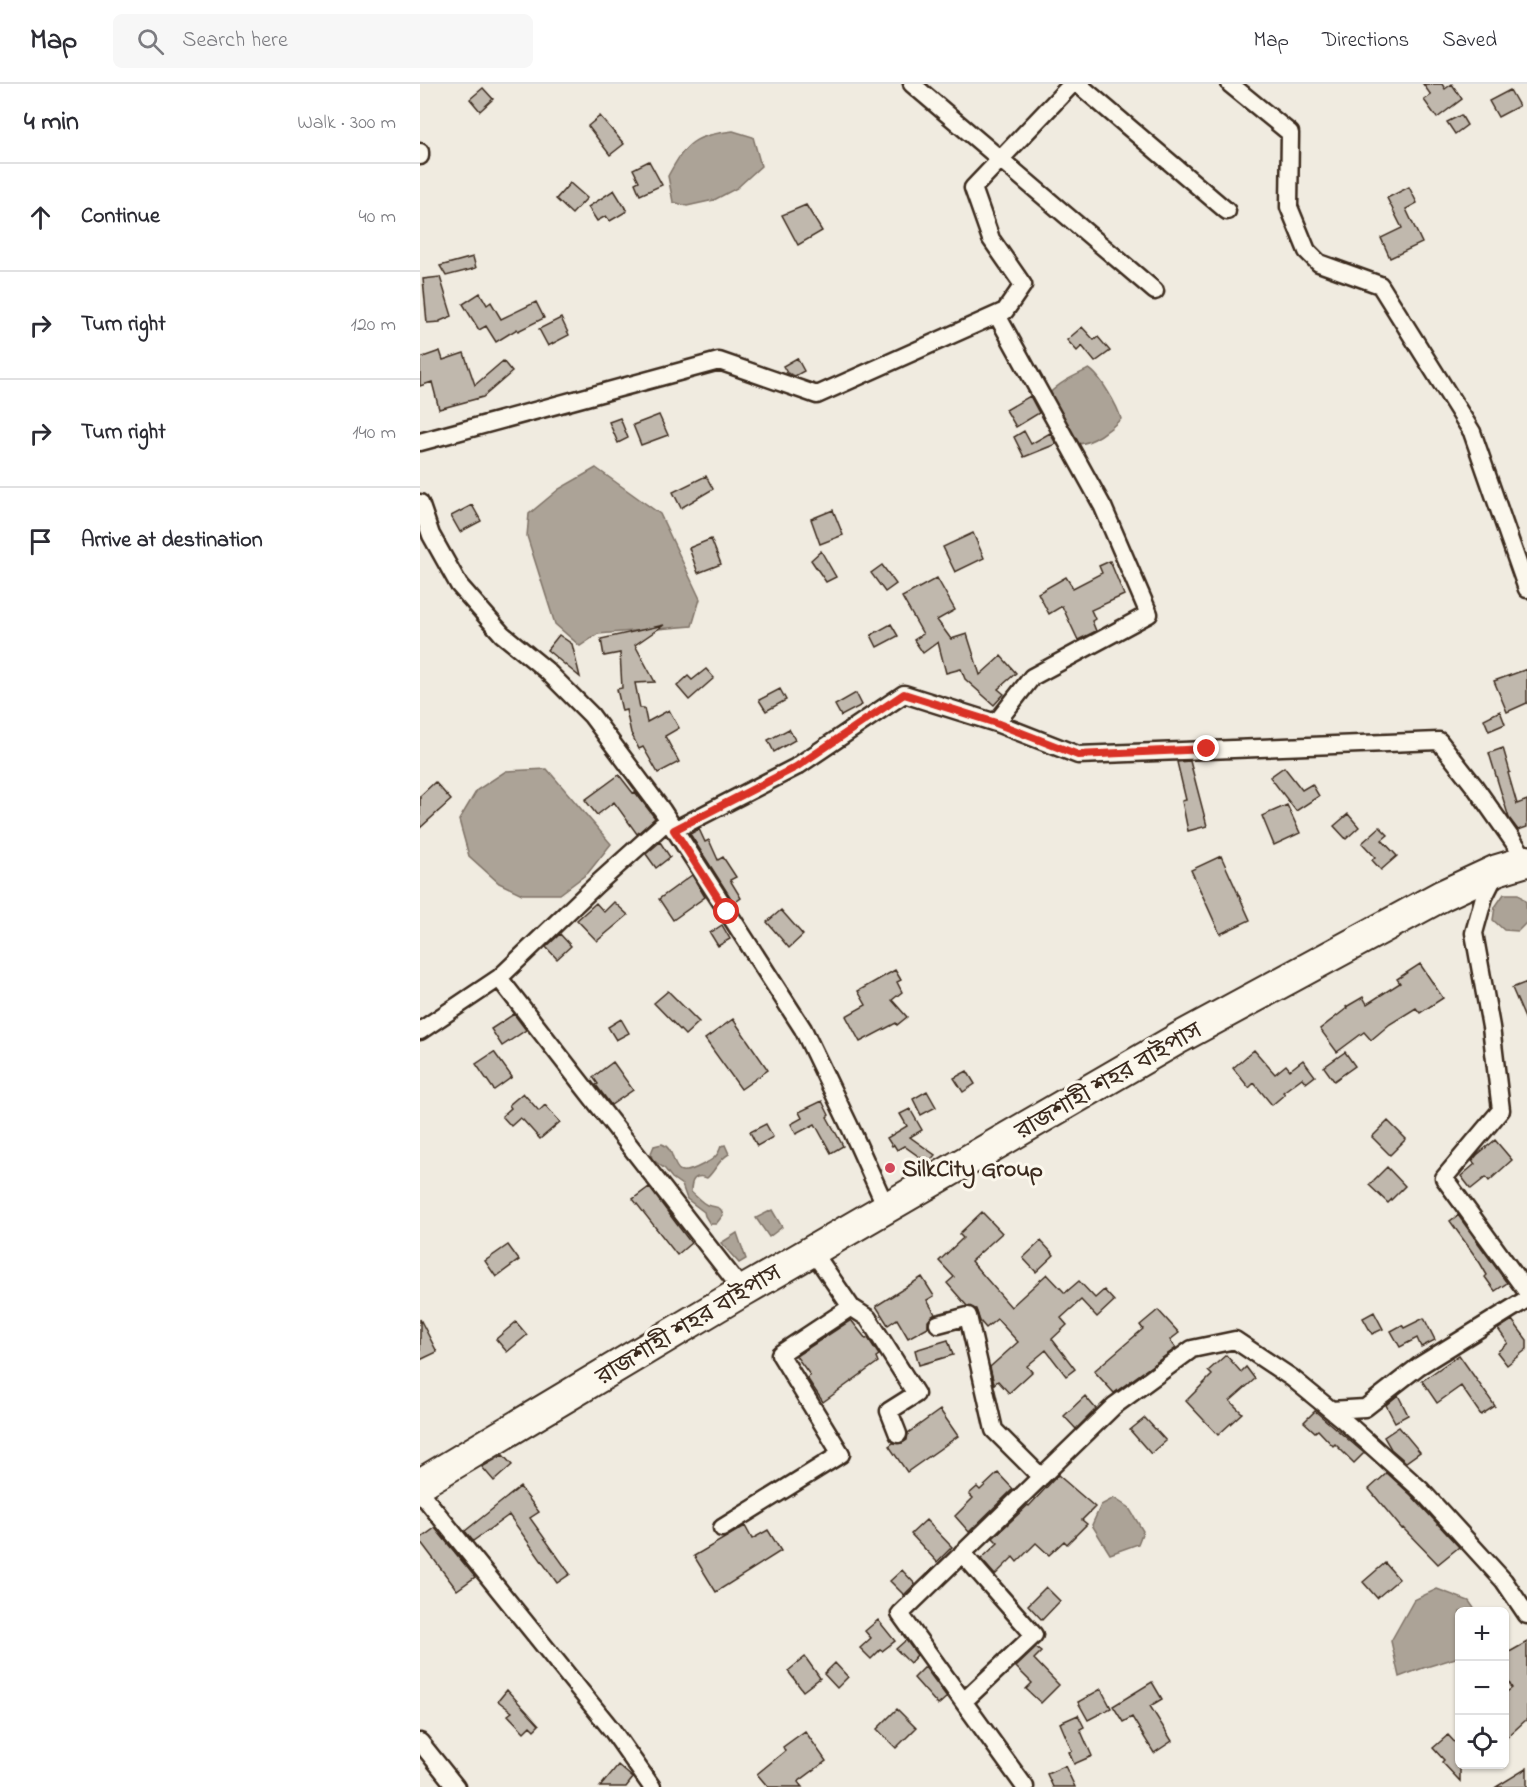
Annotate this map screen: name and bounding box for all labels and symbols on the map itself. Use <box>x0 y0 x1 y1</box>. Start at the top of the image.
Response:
route end <box>1193 735 1219 761</box>
route start <box>713 898 739 924</box>
street label: রাজশাহী শহর বাইপাস <box>1008 1014 1210 1151</box>
place label: SilkCity Group <box>902 1153 1043 1189</box>
marker: SilkCity Group <box>883 1161 897 1175</box>
street label: রাজশাহী শহর বাইপাস <box>589 1256 790 1396</box>

